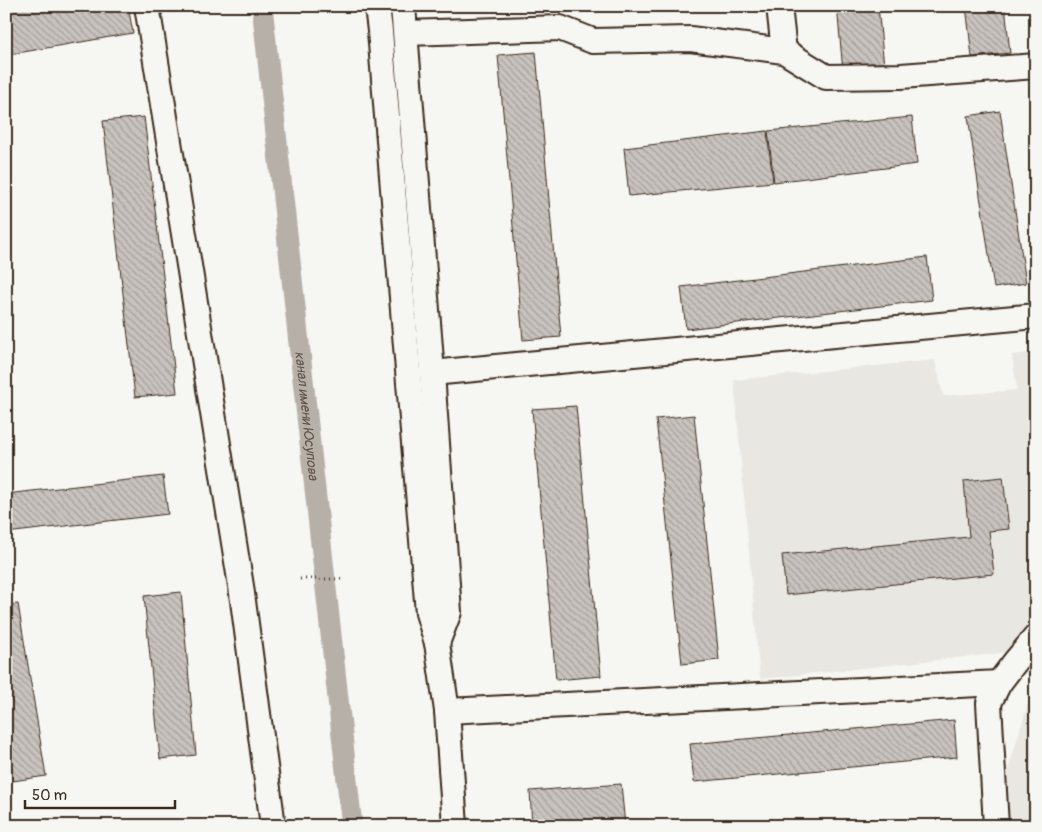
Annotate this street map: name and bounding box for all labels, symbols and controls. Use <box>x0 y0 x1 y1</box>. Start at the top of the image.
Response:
water label: канал имени Юсупова <box>291 350 322 482</box>
scale bar <box>25 777 175 809</box>
text: 50 m <box>32 786 67 805</box>

